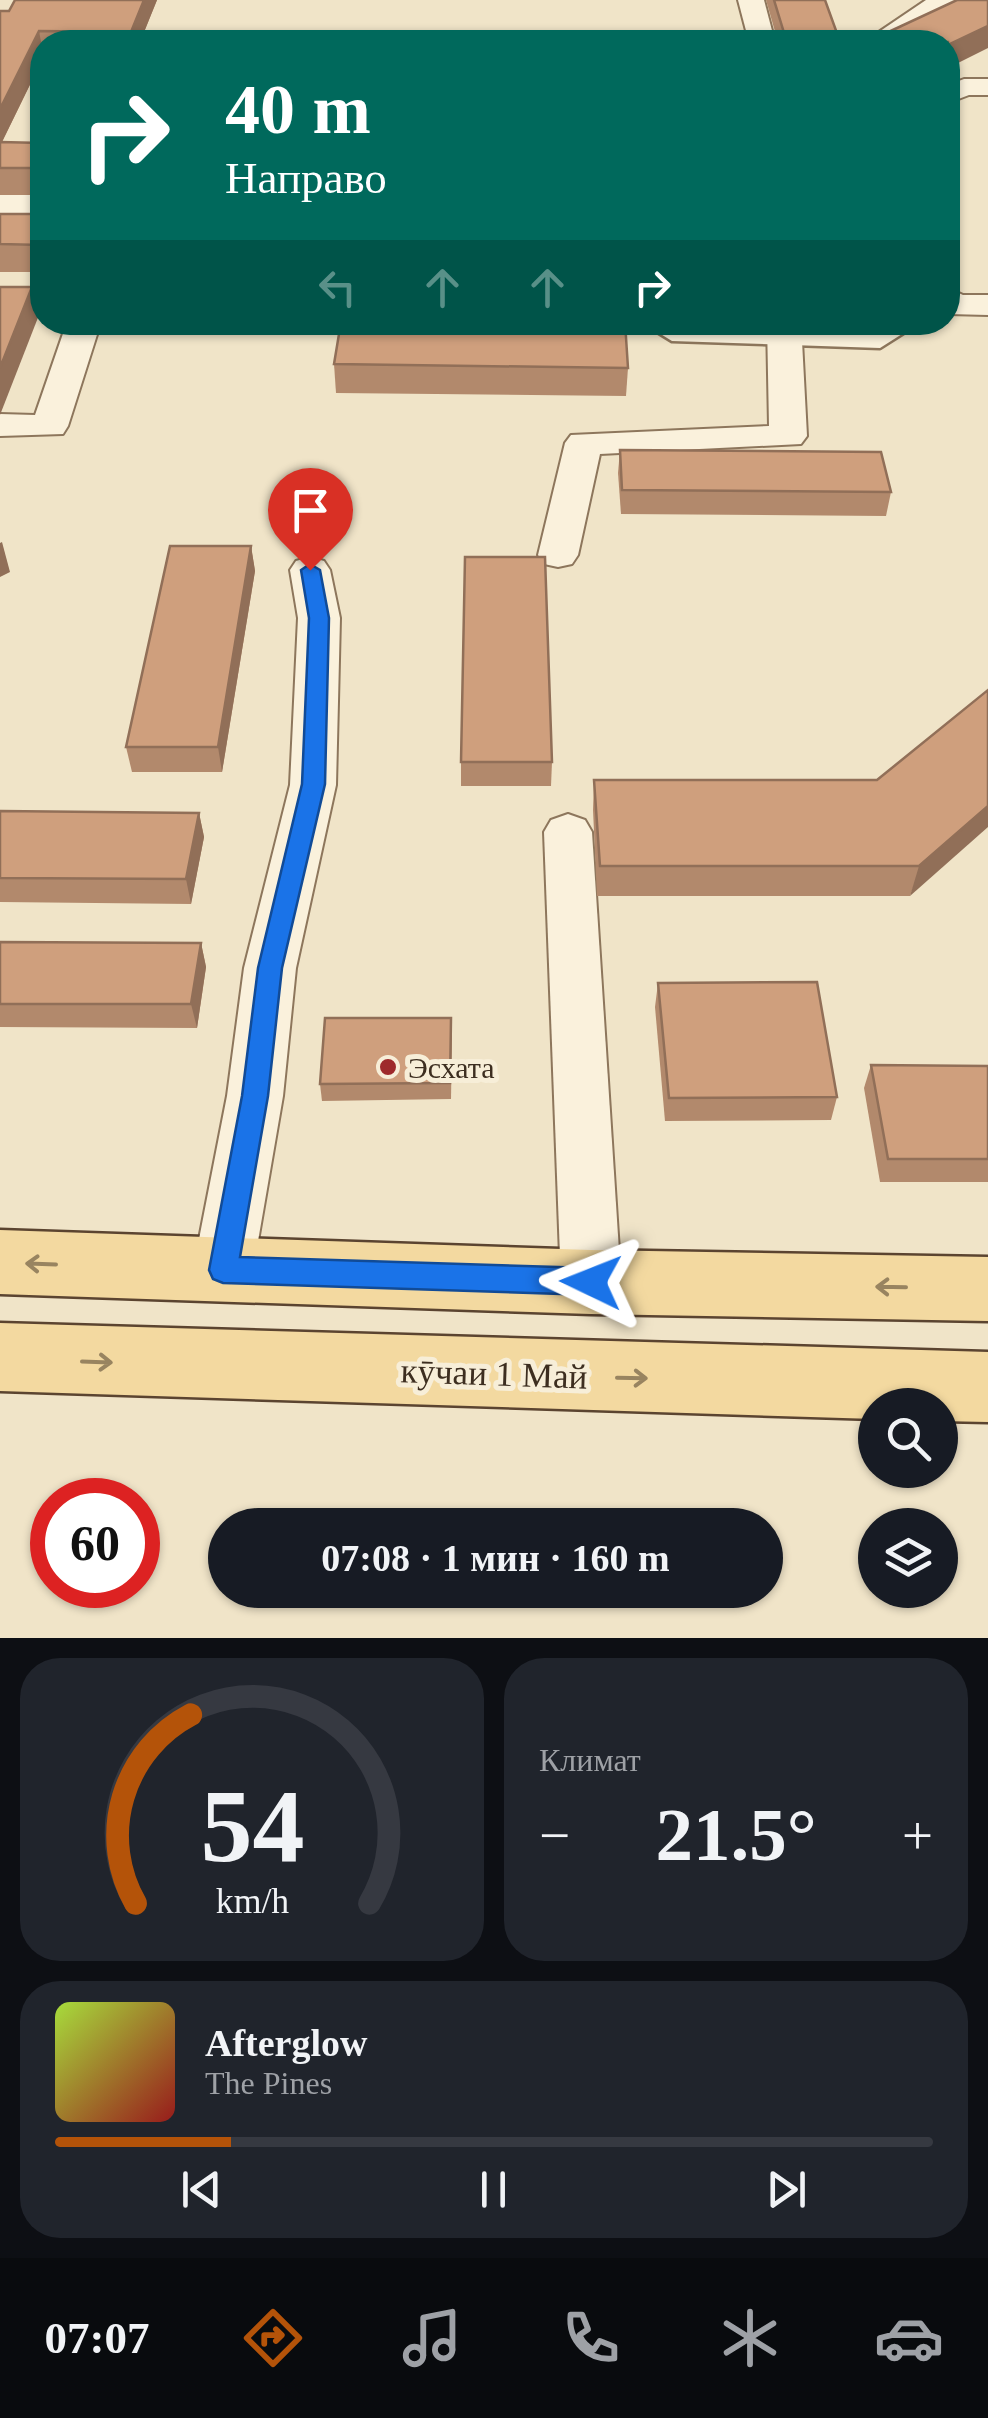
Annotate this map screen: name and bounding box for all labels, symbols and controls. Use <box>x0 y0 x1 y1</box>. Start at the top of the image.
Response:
icon: right <box>60 70 190 200</box>
text: 40 m <box>225 71 371 148</box>
text: Направо <box>225 153 387 203</box>
icon: left <box>310 260 365 315</box>
icon: ahead <box>415 260 470 315</box>
icon: ahead <box>520 260 575 315</box>
icon: right <box>625 260 680 315</box>
pin <box>268 468 353 571</box>
icon: arrive <box>283 483 338 538</box>
place label: Эсхата <box>408 1051 495 1084</box>
marker: Эсхата <box>377 1056 399 1078</box>
position arrow <box>539 1230 643 1334</box>
one-way arrow <box>25 1254 57 1273</box>
one-way arrow <box>875 1278 908 1296</box>
street label: кӯчаи 1 Май <box>400 1351 588 1397</box>
one-way arrow <box>81 1352 113 1371</box>
one-way arrow <box>616 1369 648 1388</box>
map controls <box>858 1388 958 1608</box>
button: search <box>858 1388 958 1488</box>
speed limit sign: 60 <box>30 1478 160 1608</box>
button: layers <box>858 1508 958 1608</box>
text: 07:08 · 1 мин · 160 m <box>321 1537 670 1579</box>
text: Климат <box>539 1742 641 1778</box>
text: 54 <box>200 1768 304 1883</box>
text: 21.5° <box>655 1793 817 1876</box>
text: − <box>539 1805 570 1866</box>
text: + <box>902 1805 933 1866</box>
text: km/h <box>215 1881 289 1921</box>
text: Afterglow <box>205 2022 367 2064</box>
text: The Pines <box>205 2065 332 2101</box>
icon: previous <box>174 2162 229 2217</box>
icon: pause <box>466 2162 521 2217</box>
icon: next <box>759 2162 814 2217</box>
icon: directions <box>238 2303 308 2373</box>
icon: music <box>397 2303 467 2373</box>
icon: phone <box>556 2303 626 2373</box>
icon: climate <box>715 2303 785 2373</box>
icon: car <box>874 2303 944 2373</box>
text: 07:07 <box>44 2313 149 2363</box>

